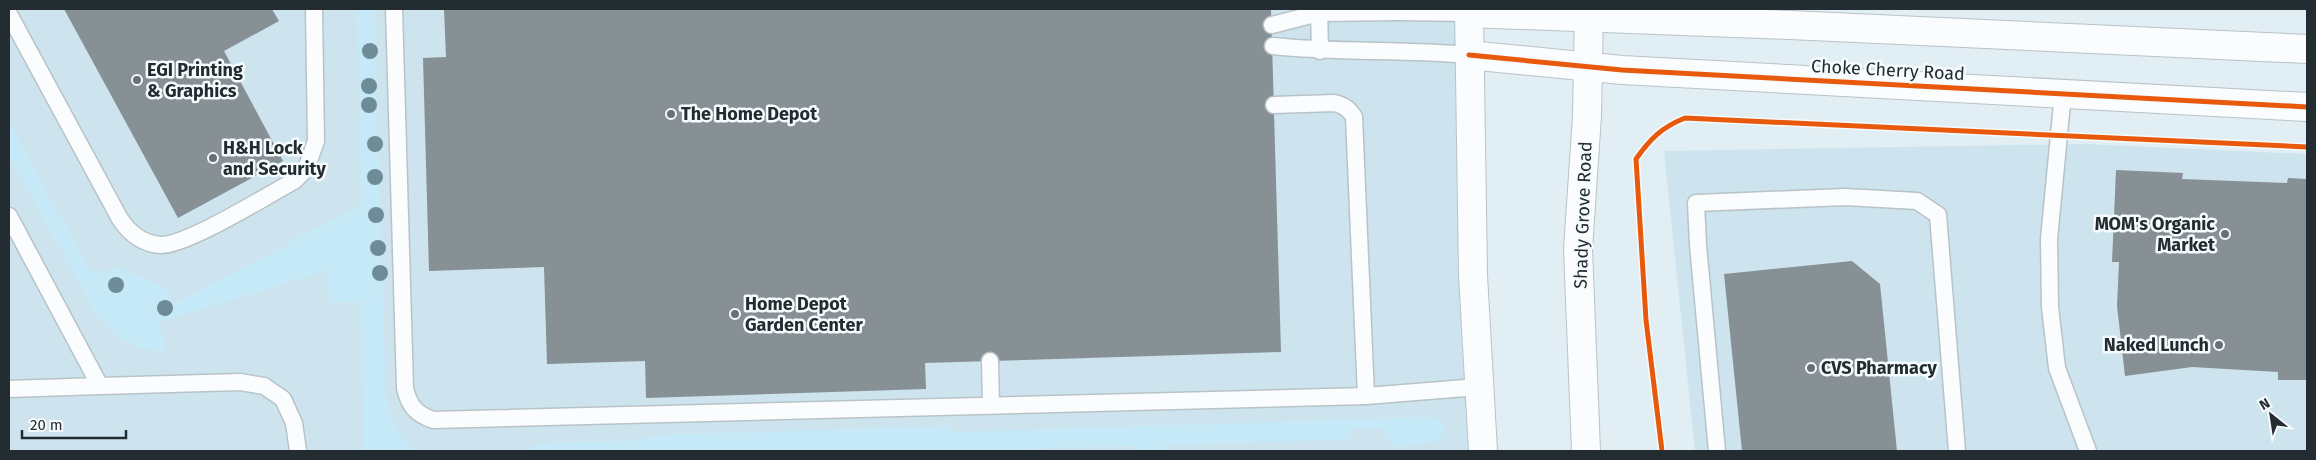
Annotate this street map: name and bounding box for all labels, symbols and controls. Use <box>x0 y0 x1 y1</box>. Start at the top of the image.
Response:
street label: Choke Cherry Road <box>1811 55 1965 85</box>
place label: EGI Printing & Graphics <box>147 59 243 102</box>
marker: EGI Printing & Graphics <box>131 74 143 86</box>
place label: The Home Depot <box>681 103 818 125</box>
marker: The Home Depot <box>665 108 677 120</box>
place label: H&H Lock and Security <box>223 137 326 180</box>
street label: Shady Grove Road <box>1569 141 1597 289</box>
marker: H&H Lock and Security <box>207 152 219 164</box>
place label: MOM's Organic Market <box>2095 213 2216 256</box>
marker: MOM's Organic Market <box>2219 228 2231 240</box>
place label: Home Depot Garden Center <box>745 293 863 336</box>
marker: Home Depot Garden Center <box>729 308 741 320</box>
place label: Naked Lunch <box>2104 334 2209 356</box>
marker: Naked Lunch <box>2213 339 2225 351</box>
place label: CVS Pharmacy <box>1821 357 1938 379</box>
marker: CVS Pharmacy <box>1805 362 1817 374</box>
north arrow <box>2246 390 2296 440</box>
text: N <box>2256 394 2273 414</box>
scale bar <box>22 408 126 440</box>
text: 20 m <box>30 416 63 434</box>

